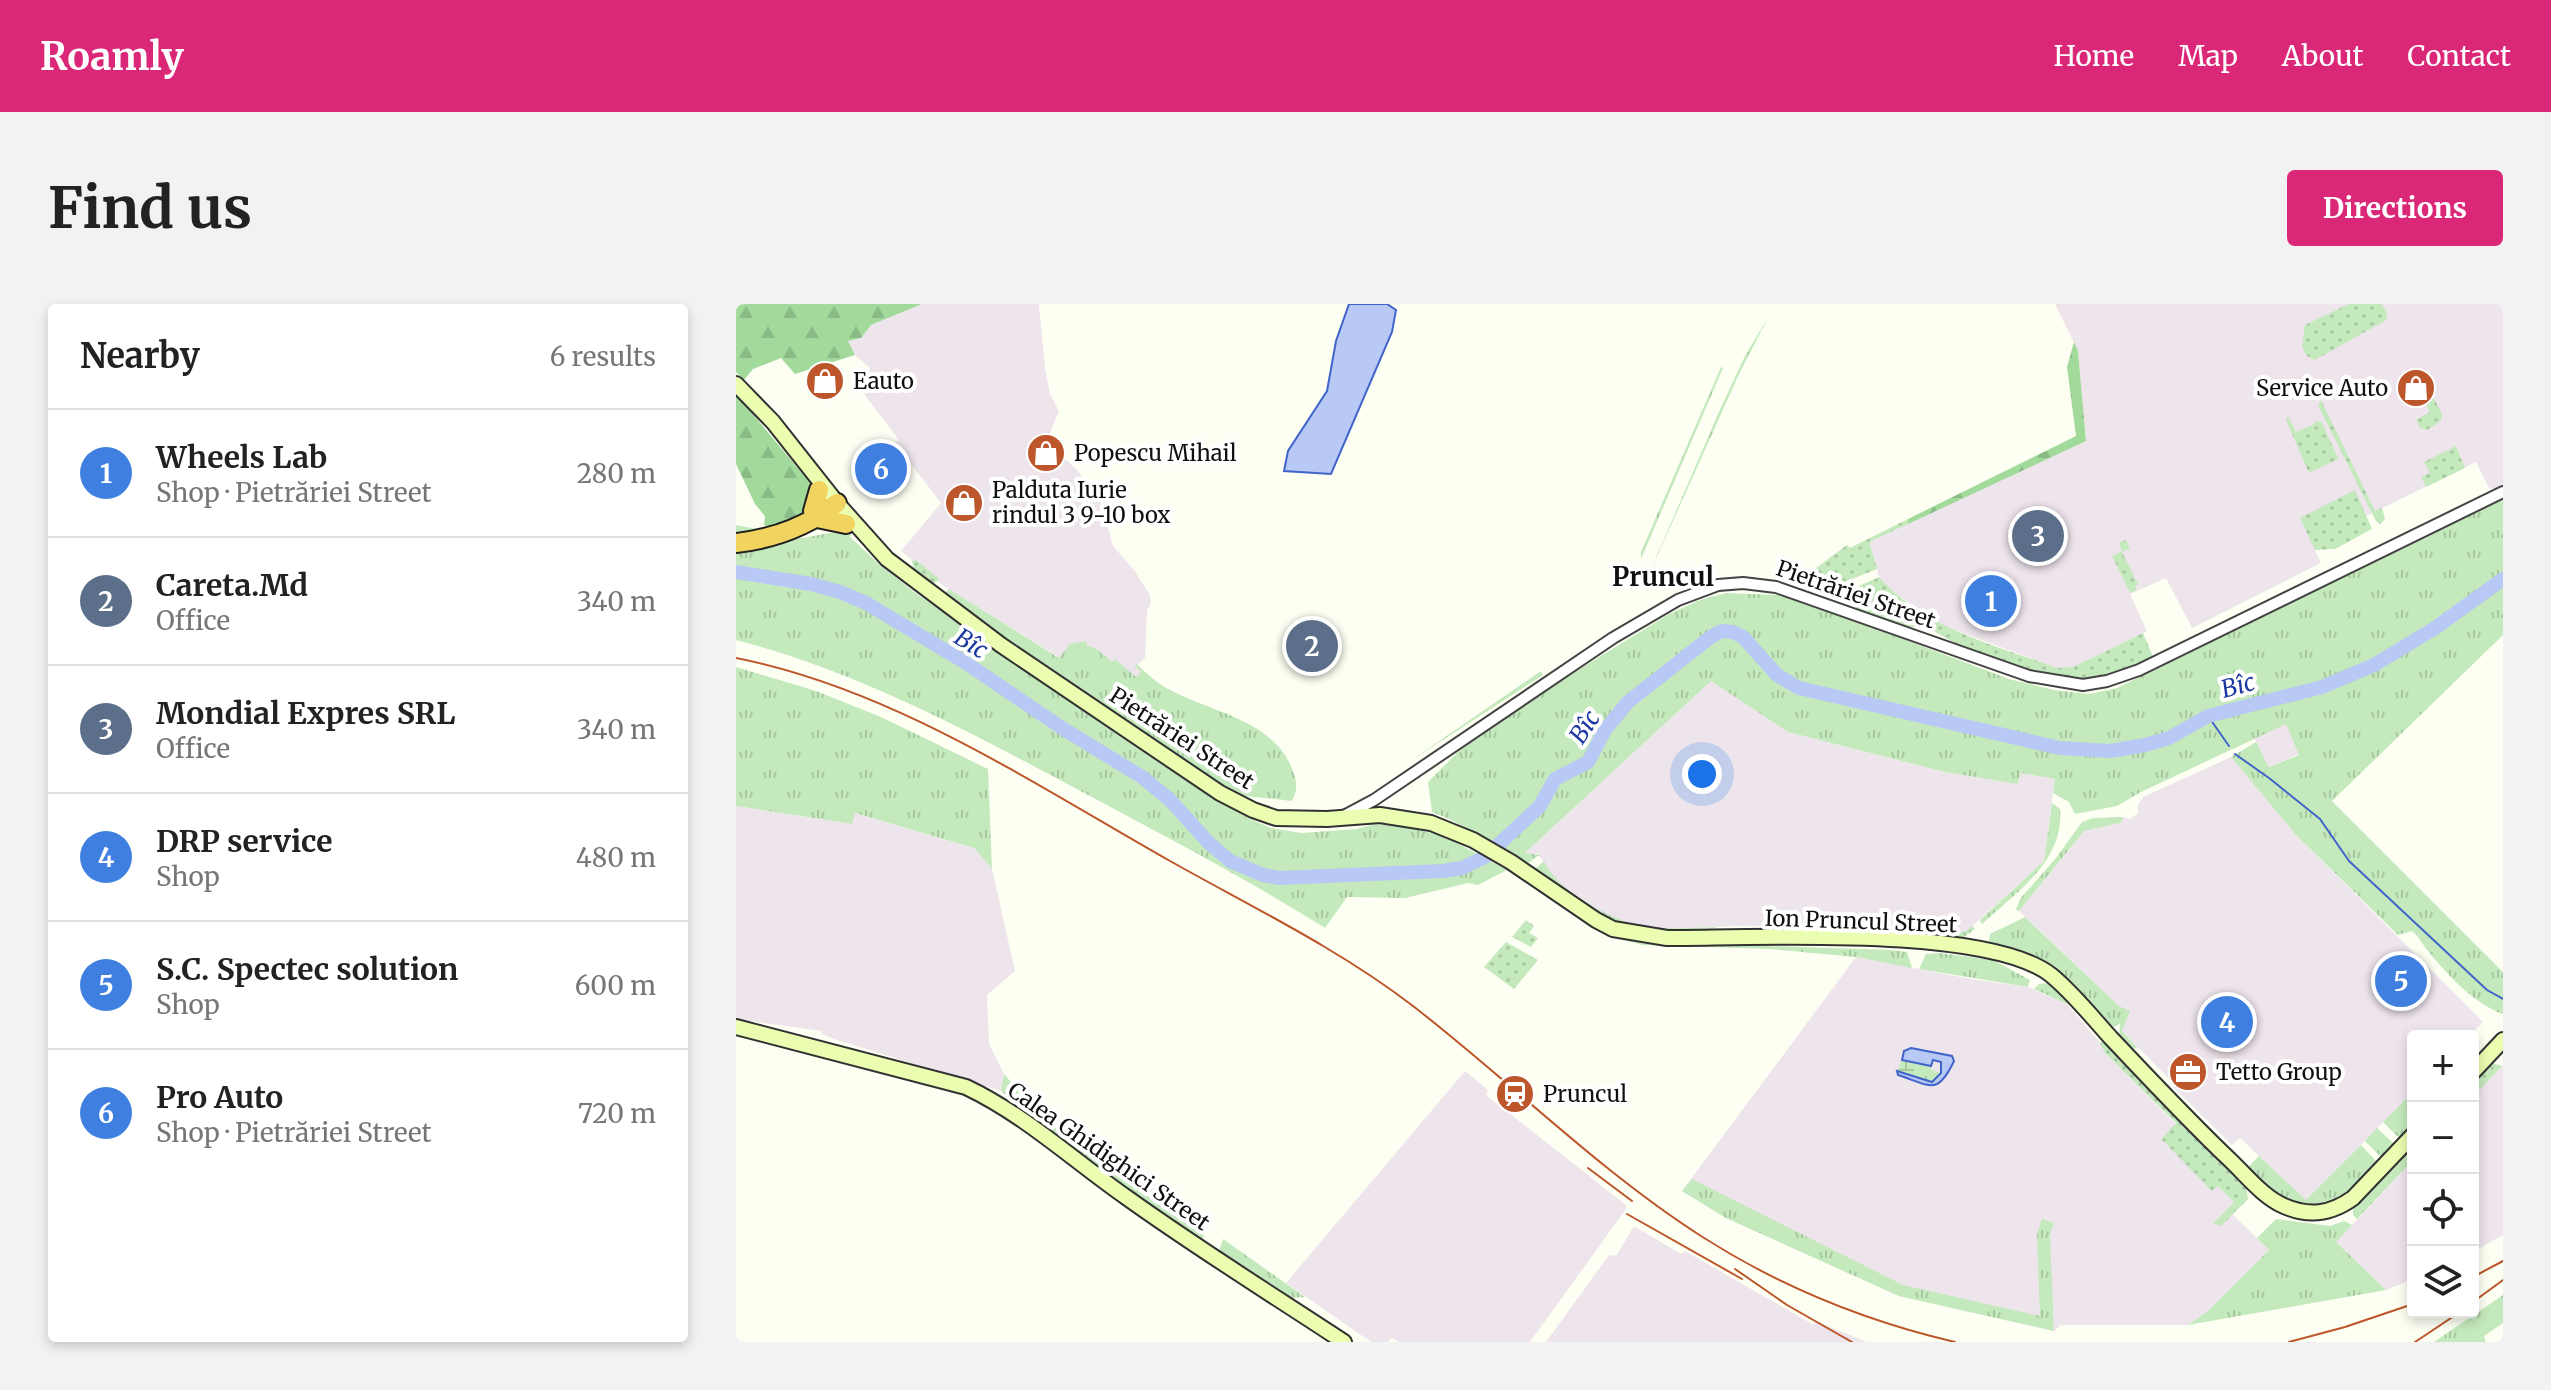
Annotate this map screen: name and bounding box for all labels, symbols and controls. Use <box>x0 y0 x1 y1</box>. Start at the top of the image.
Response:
text: Roamly <box>40 33 184 80</box>
text: Home <box>2053 38 2134 74</box>
text: Map <box>2178 38 2238 74</box>
text: About <box>2282 38 2363 74</box>
text: Contact <box>2407 38 2511 74</box>
button: Directions <box>2287 170 2503 246</box>
text: Find us <box>48 173 252 243</box>
text: Nearby <box>80 335 200 377</box>
text: 6 results <box>550 340 656 373</box>
shop icon: Eauto <box>804 360 846 402</box>
place label: Eauto <box>853 367 914 395</box>
shop icon: Service Auto <box>2395 367 2437 409</box>
place label: Service Auto <box>2256 374 2388 402</box>
shop icon: Popescu Mihail <box>1025 432 1067 474</box>
text: Wheels Lab <box>156 438 327 476</box>
pin: 6 <box>855 439 907 499</box>
place label: Popescu Mihail <box>1074 439 1237 467</box>
text: 1 <box>100 457 112 490</box>
text: 280 m <box>577 457 656 490</box>
text: Shop · Pietrăriei Street <box>156 476 432 509</box>
place label: Palduta Iurie rindul 3 9-10 box <box>992 476 1170 529</box>
shop icon: Palduta Iurie rindul 3 9-10 box <box>943 482 985 524</box>
pin: 3 <box>2012 506 2064 566</box>
street label: Pietrăriei Street <box>1773 554 1940 634</box>
district label: Pruncul <box>1612 560 1714 593</box>
text: Careta.Md <box>156 566 308 604</box>
pin: 1 <box>1965 571 2017 631</box>
text: 2 <box>98 585 114 618</box>
text: 340 m <box>577 585 656 618</box>
text: Office <box>156 604 230 637</box>
pin: 2 <box>1286 616 1338 676</box>
water label: Bîc <box>949 622 994 666</box>
water label: Bîc <box>2218 666 2258 705</box>
street label: Pietrăriei Street <box>1105 681 1260 795</box>
text: Mondial Expres SRL <box>156 694 455 732</box>
water label: Bîc <box>1562 704 1607 749</box>
text: 3 <box>99 713 113 746</box>
text: 340 m <box>577 713 656 746</box>
text: Office <box>156 732 230 765</box>
your location <box>1682 754 1722 794</box>
text: DRP service <box>156 822 332 860</box>
text: 4 <box>98 841 114 874</box>
text: 480 m <box>576 841 656 874</box>
text: Shop <box>156 860 220 893</box>
street label: Ion Pruncul Street <box>1764 904 1958 938</box>
text: S.C. Spectec solution <box>156 950 458 988</box>
pin: 5 <box>2375 951 2427 1011</box>
text: 5 <box>98 969 114 1002</box>
text: 600 m <box>575 969 656 1002</box>
text: Shop <box>156 988 220 1021</box>
pin: 4 <box>2201 992 2253 1052</box>
map controls <box>2407 1030 2479 1318</box>
button: + <box>2407 1030 2479 1102</box>
office icon: Tetto Group <box>2167 1051 2209 1093</box>
place label: Tetto Group <box>2216 1058 2342 1086</box>
station icon: Pruncul <box>1494 1073 1536 1115</box>
street label: Calea Ghidighici Street <box>1003 1076 1216 1237</box>
text: Pro Auto <box>156 1078 283 1116</box>
place label: Pruncul <box>1543 1080 1627 1108</box>
text: 6 <box>98 1097 114 1130</box>
text: 720 m <box>578 1097 656 1130</box>
button: − <box>2407 1102 2479 1174</box>
text: Shop · Pietrăriei Street <box>156 1116 432 1149</box>
button: locate <box>2407 1174 2479 1246</box>
button: layers <box>2407 1246 2479 1318</box>

